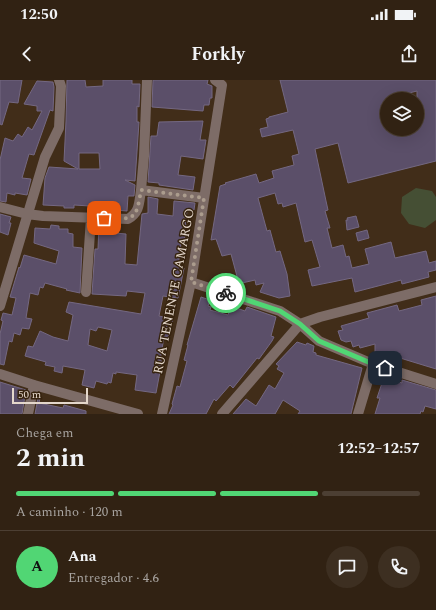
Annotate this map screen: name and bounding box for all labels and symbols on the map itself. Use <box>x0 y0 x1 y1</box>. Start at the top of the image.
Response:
pin <box>87 201 121 235</box>
street label: RUA TENENTE CAMARGO <box>148 207 200 376</box>
courier <box>206 273 246 313</box>
pin <box>368 351 402 385</box>
scale bar <box>12 386 88 405</box>

